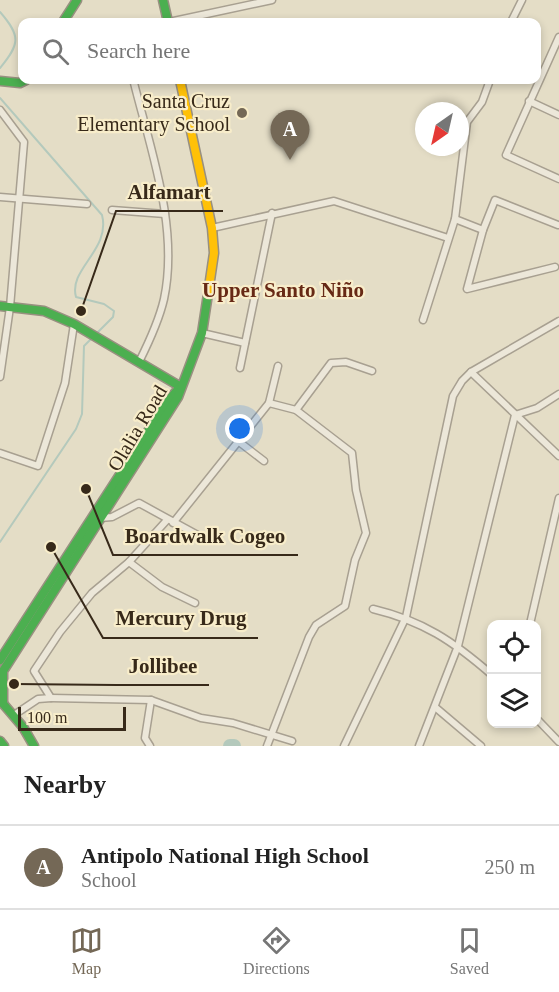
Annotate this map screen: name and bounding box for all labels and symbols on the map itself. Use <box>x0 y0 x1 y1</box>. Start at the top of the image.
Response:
place label: Santa Cruz Elementary School <box>77 90 230 136</box>
north arrow <box>415 102 469 156</box>
marker: Santa Cruz Elementary School <box>235 106 249 120</box>
pin: A <box>270 110 310 160</box>
callout: Alfamart <box>116 172 223 211</box>
text: Alfamart <box>128 180 210 204</box>
district label: Upper Santo Niño <box>202 278 364 302</box>
street label: Olalia Road <box>103 381 171 475</box>
your location <box>225 414 254 443</box>
callout: Boardwalk Cogeo <box>113 516 298 555</box>
text: Boardwalk Cogeo <box>125 524 285 548</box>
callout: Mercury Drug <box>103 599 258 638</box>
text: Mercury Drug <box>116 606 247 630</box>
callout: Jollibee <box>116 646 209 685</box>
text: Jollibee <box>129 654 197 678</box>
scale bar <box>18 704 126 732</box>

